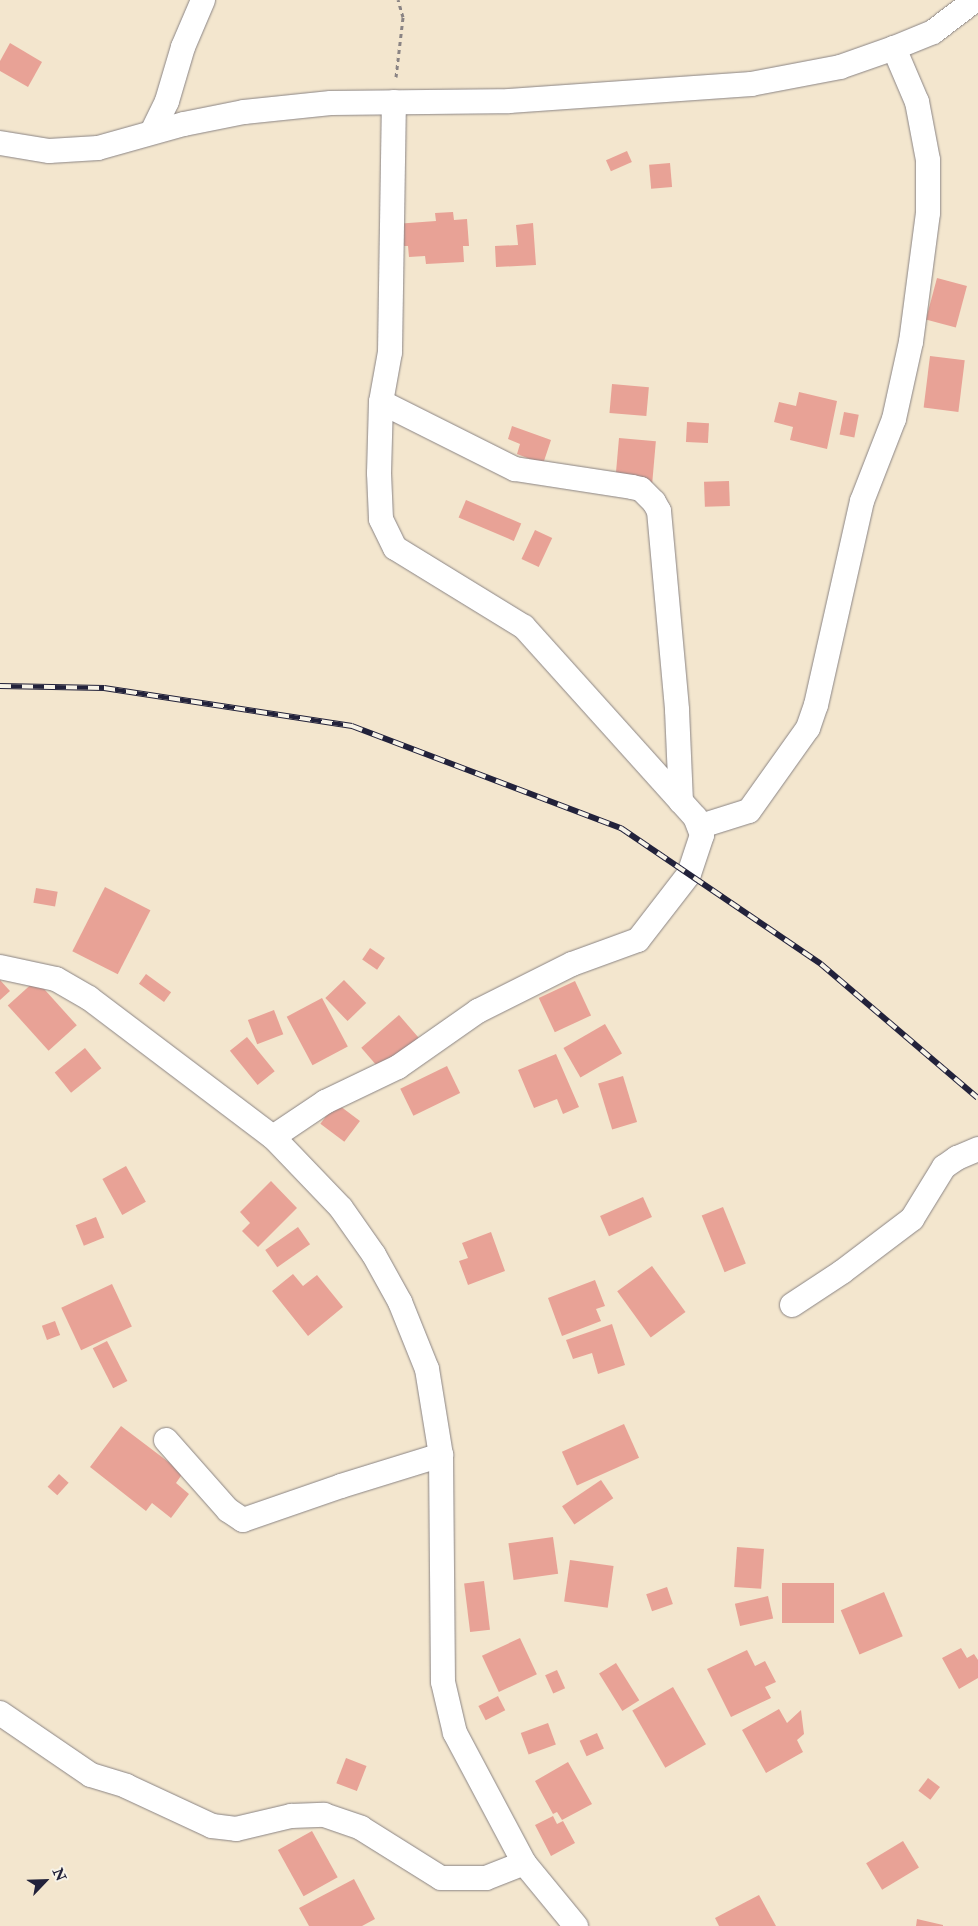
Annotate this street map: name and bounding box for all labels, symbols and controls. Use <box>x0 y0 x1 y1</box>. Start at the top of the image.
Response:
north arrow <box>20 1856 70 1906</box>
text: N <box>49 1866 69 1884</box>

